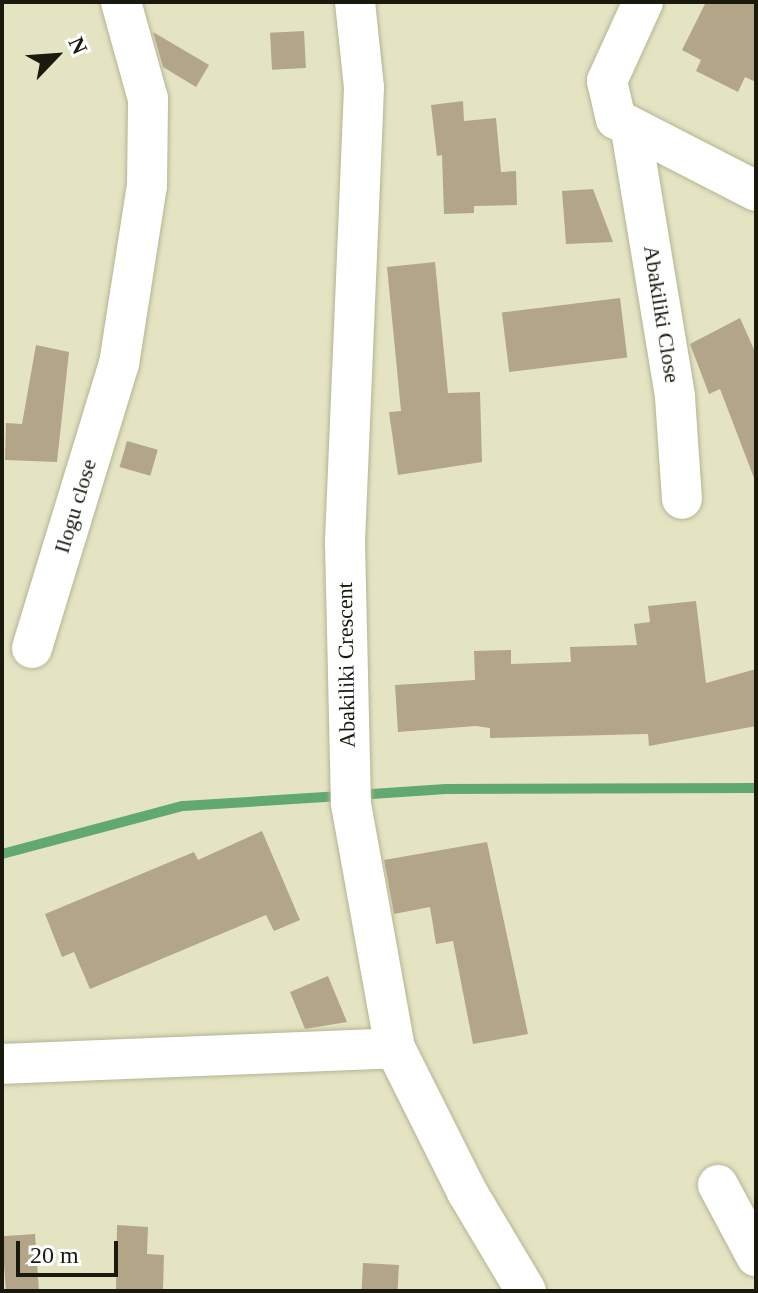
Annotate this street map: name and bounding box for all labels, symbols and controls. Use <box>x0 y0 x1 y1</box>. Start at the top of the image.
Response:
north arrow <box>16 16 96 96</box>
text: N <box>64 33 93 58</box>
street label: Abakiliki Close <box>638 243 686 385</box>
street label: Ilogu close <box>48 456 102 556</box>
street label: Abakiliki Crescent <box>331 582 361 748</box>
scale bar <box>20 1225 122 1275</box>
text: 20 m <box>30 1242 79 1268</box>

